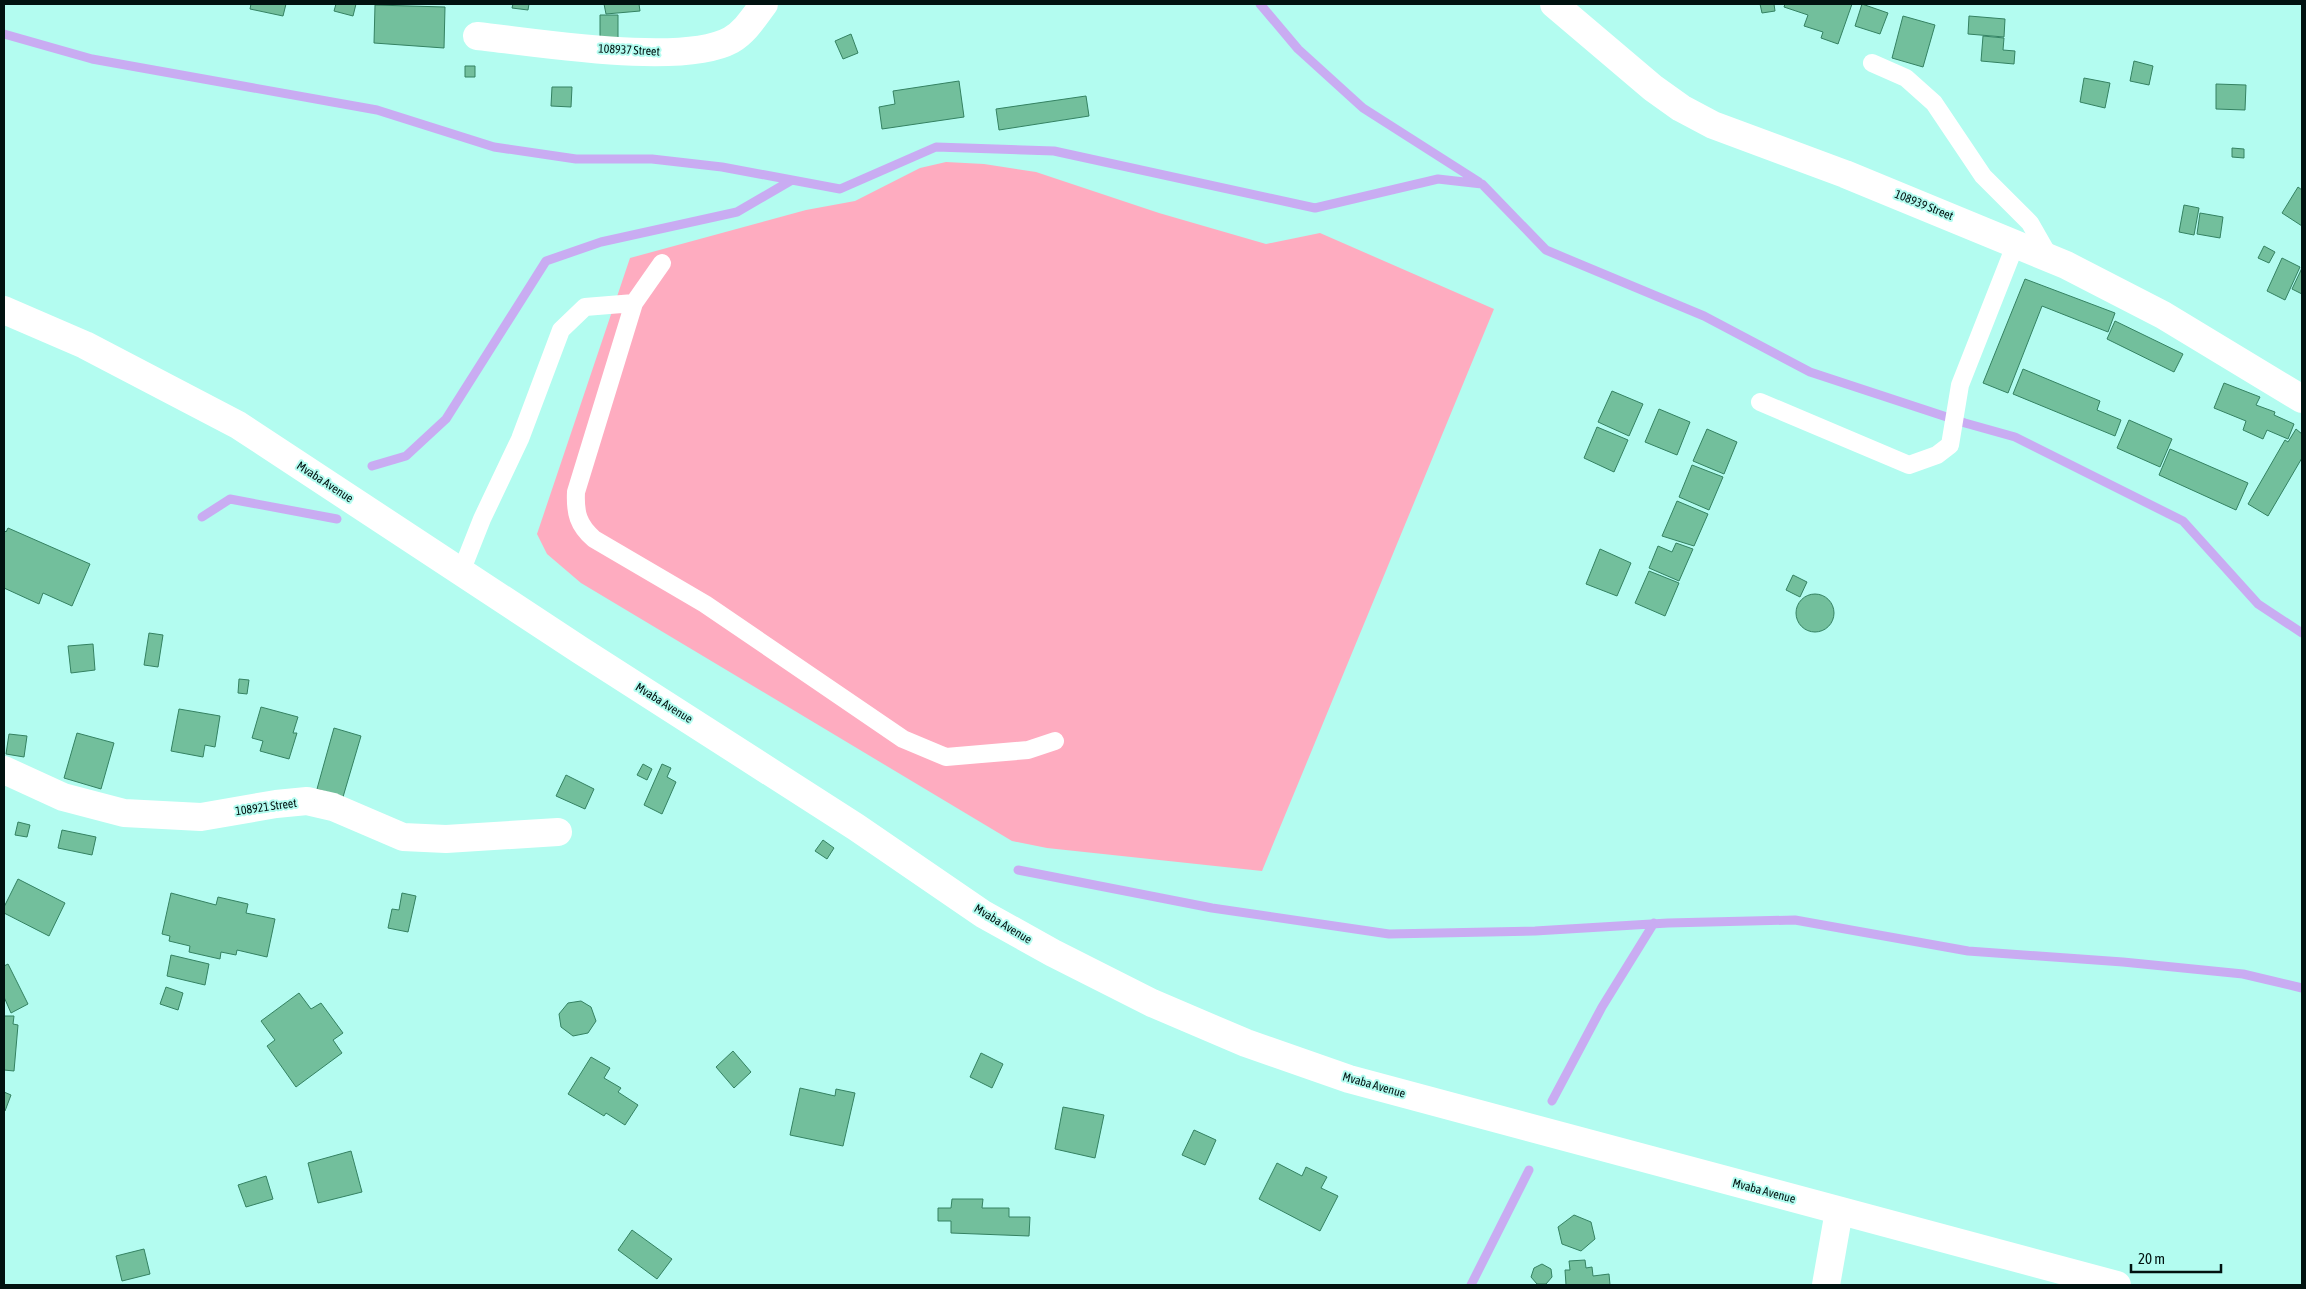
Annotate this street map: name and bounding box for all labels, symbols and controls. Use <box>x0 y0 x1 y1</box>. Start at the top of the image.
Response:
street label: 108937 Street <box>598 41 661 59</box>
street label: 108939 Street <box>1893 187 1956 223</box>
street label: Mvaba Avenue <box>294 459 356 505</box>
street label: Mvaba Avenue <box>633 680 695 726</box>
street label: 108921 Street <box>234 796 298 818</box>
street label: Mvaba Avenue <box>972 901 1034 947</box>
street label: Mvaba Avenue <box>1341 1069 1407 1101</box>
street label: Mvaba Avenue <box>1731 1176 1797 1206</box>
scale bar <box>2131 1242 2221 1274</box>
text: 20 m <box>2138 1250 2165 1267</box>

